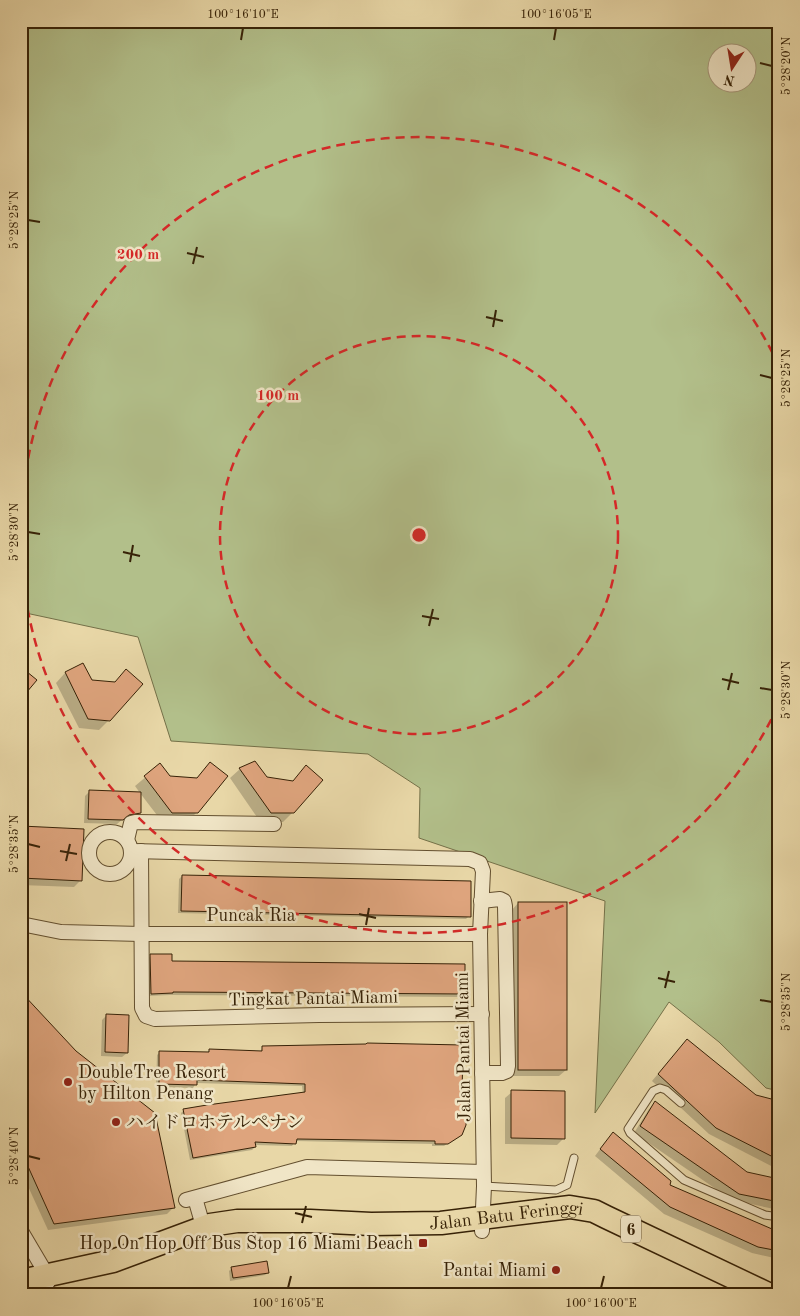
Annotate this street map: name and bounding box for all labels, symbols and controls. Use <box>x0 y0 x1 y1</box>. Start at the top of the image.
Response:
text: 100°16'05"E <box>520 8 592 21</box>
text: 100°16'10"E <box>207 9 279 21</box>
text: 5°28'20"N <box>780 37 793 95</box>
north arrow <box>708 42 758 92</box>
text: N <box>723 72 736 88</box>
text: 5°28'25"N <box>8 191 21 249</box>
text: 200 m <box>117 248 159 263</box>
text: 5°28'25"N <box>780 349 793 407</box>
text: 100 m <box>257 389 299 404</box>
text: 5°28'30"N <box>8 503 21 561</box>
centre of rings <box>410 526 428 544</box>
text: 5°28'30"N <box>780 661 793 719</box>
text: 5°28'35"N <box>8 815 21 873</box>
street label: Puncak Ria <box>206 907 296 925</box>
street label: Jalan Pantai Miami <box>454 972 474 1122</box>
text: 5°28'35"N <box>780 973 793 1031</box>
street label: Tingkat Pantai Miami <box>228 989 398 1009</box>
place label: DoubleTree Resort by Hilton Penang <box>78 1064 226 1103</box>
marker: DoubleTree Resort by Hilton Penang <box>62 1076 74 1088</box>
place label: ハイドロホテルペナン <box>126 1114 304 1132</box>
marker: ハイドロホテルペナン <box>110 1116 122 1128</box>
text: 5°28'40"N <box>8 1127 21 1185</box>
street label: Jalan Batu Feringgi <box>429 1199 585 1233</box>
road number: 6 <box>621 1216 641 1242</box>
place label: Hop On Hop Off Bus Stop 16 Miami Beach <box>79 1235 413 1253</box>
marker: Hop On Hop Off Bus Stop 16 Miami Beach <box>417 1237 429 1249</box>
place label: Pantai Miami <box>443 1262 546 1280</box>
marker: Pantai Miami <box>550 1264 562 1276</box>
text: 100°16'05"E <box>252 1297 324 1310</box>
text: 100°16'00"E <box>565 1298 637 1310</box>

